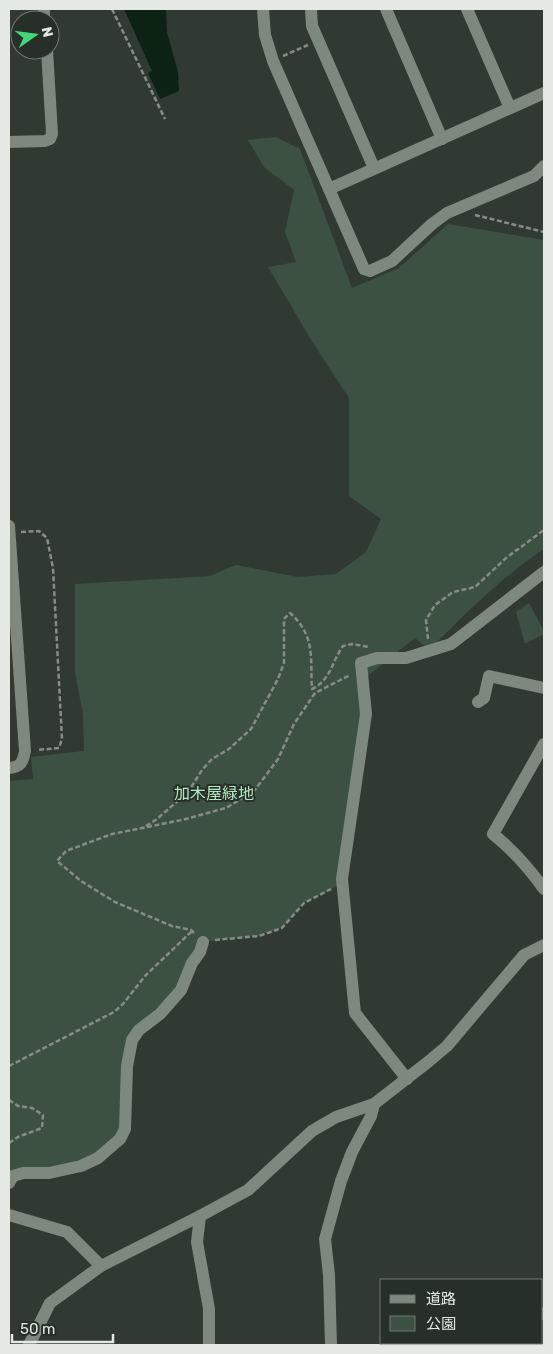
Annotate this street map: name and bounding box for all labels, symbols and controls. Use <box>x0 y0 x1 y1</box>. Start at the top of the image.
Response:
north arrow <box>10 10 60 60</box>
text: N <box>38 25 57 39</box>
park label: 加木屋緑地 <box>174 784 254 803</box>
legend <box>380 1279 543 1344</box>
text: 道路 <box>426 1290 456 1308</box>
scale bar <box>12 1312 114 1344</box>
text: 公園 <box>426 1315 456 1333</box>
text: 50 m <box>20 1320 55 1338</box>

